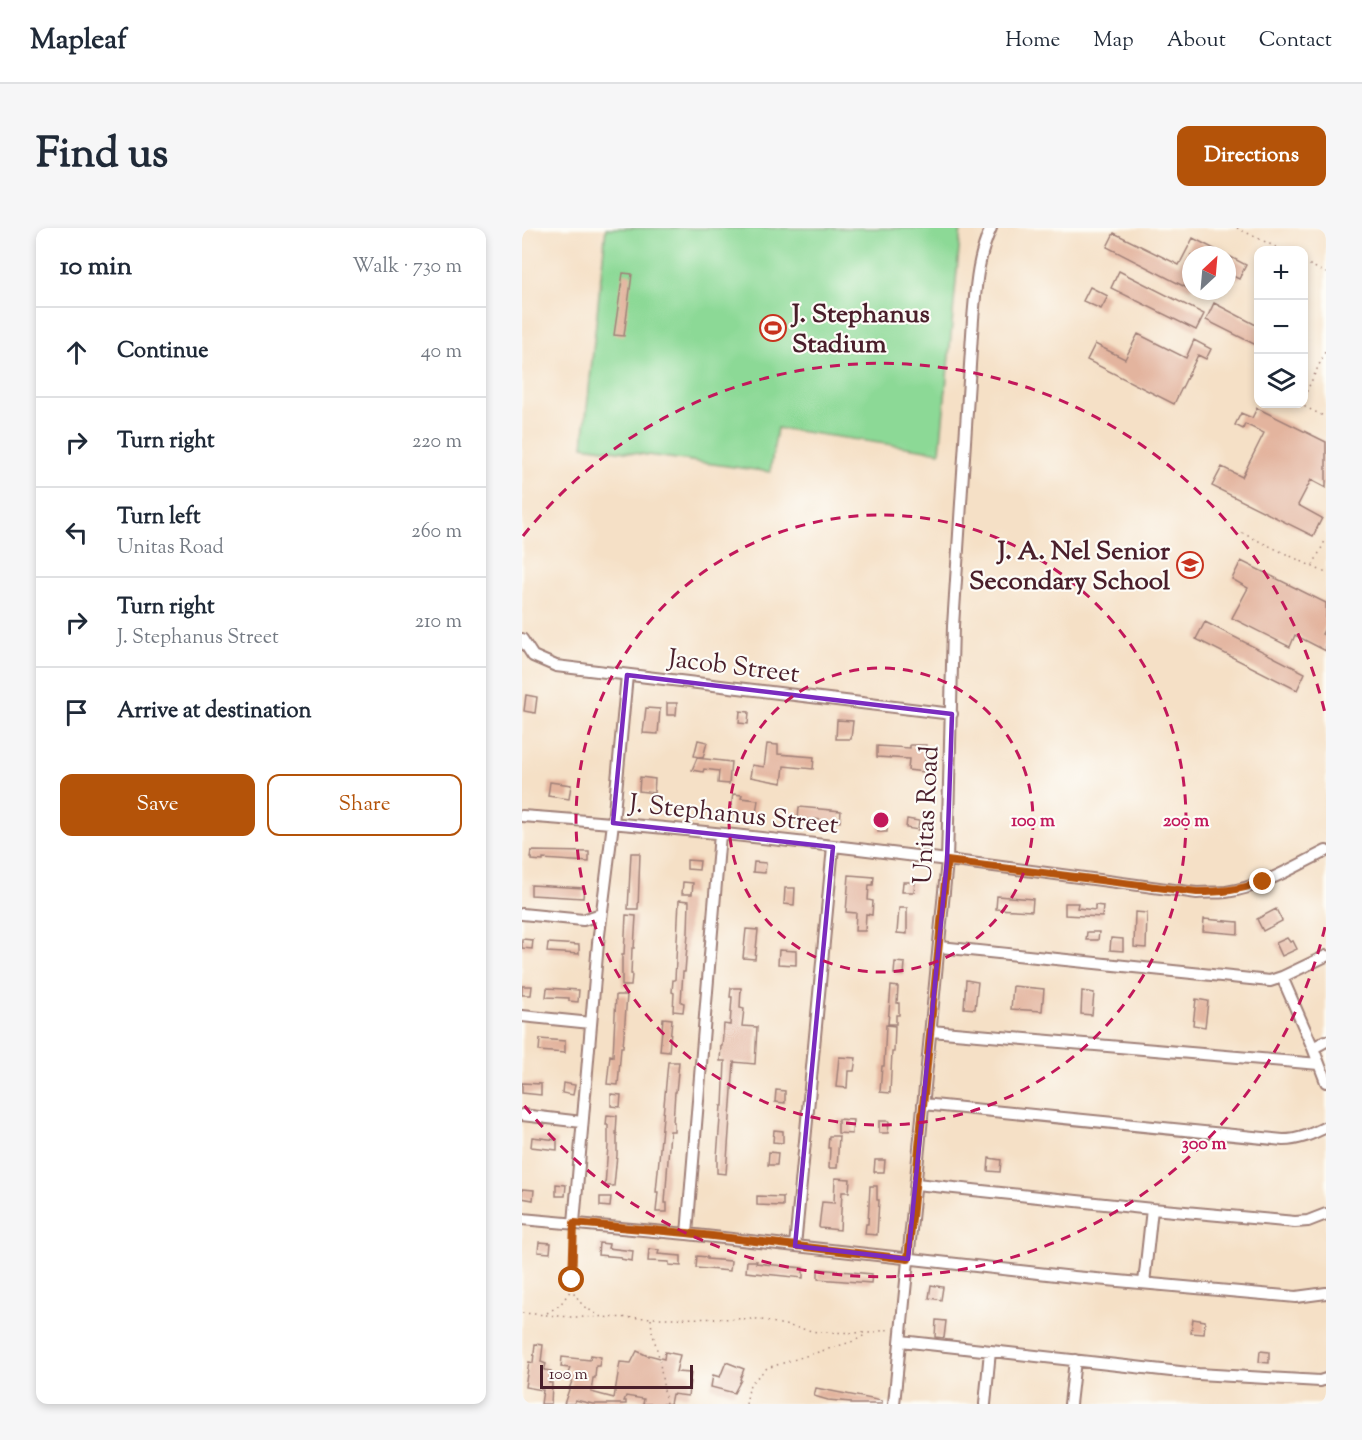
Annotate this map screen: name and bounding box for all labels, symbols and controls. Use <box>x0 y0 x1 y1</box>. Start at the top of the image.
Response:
text: Mapleaf <box>30 21 127 61</box>
text: Home <box>1005 26 1060 56</box>
text: Map <box>1093 26 1134 56</box>
text: About <box>1167 26 1226 56</box>
text: Contact <box>1259 26 1332 56</box>
text: Find us <box>36 126 168 186</box>
button: Directions <box>1177 126 1326 186</box>
north arrow <box>1182 246 1236 300</box>
map controls <box>1254 246 1308 408</box>
button: + <box>1254 246 1308 300</box>
text: 10 min <box>60 249 132 286</box>
text: Walk · 730 m <box>352 253 462 282</box>
place label: J. Stephanus Stadium <box>790 297 930 364</box>
button: − <box>1254 300 1308 354</box>
sports icon: J. Stephanus Stadium <box>758 313 788 343</box>
icon: ahead <box>60 336 93 369</box>
text: Continue <box>117 336 208 368</box>
text: 40 m <box>421 338 462 367</box>
button: layers <box>1254 354 1308 408</box>
icon: right <box>60 426 93 459</box>
text: Turn right <box>117 426 214 458</box>
text: 220 m <box>412 428 462 457</box>
text: Turn left <box>117 502 200 534</box>
icon: left <box>60 516 93 549</box>
text: 260 m <box>411 518 462 547</box>
text: Unitas Road <box>117 534 224 563</box>
place label: J. A. Nel Senior Secondary School <box>969 534 1171 601</box>
school or university icon: J. A. Nel Senior Secondary School <box>1175 550 1205 580</box>
text: Turn right <box>117 592 214 624</box>
icon: right <box>60 606 93 639</box>
text: 210 m <box>415 608 462 637</box>
text: J. Stephanus Street <box>117 624 279 653</box>
street label: Jacob Street <box>664 641 801 694</box>
icon: arrive <box>60 696 93 729</box>
text: Arrive at destination <box>117 696 312 728</box>
street label: Unitas Road <box>905 745 950 885</box>
button: Save <box>60 774 255 836</box>
button: Share <box>267 774 462 836</box>
street label: J. Stephanus Street <box>625 786 840 845</box>
text: 100 m <box>1011 809 1055 835</box>
text: 200 m <box>1163 809 1209 835</box>
centre of rings <box>871 810 891 830</box>
route end <box>1249 868 1275 894</box>
text: 300 m <box>1182 1132 1227 1158</box>
route start <box>558 1266 584 1292</box>
scale bar <box>540 1362 693 1390</box>
text: 100 m <box>549 1364 588 1387</box>

